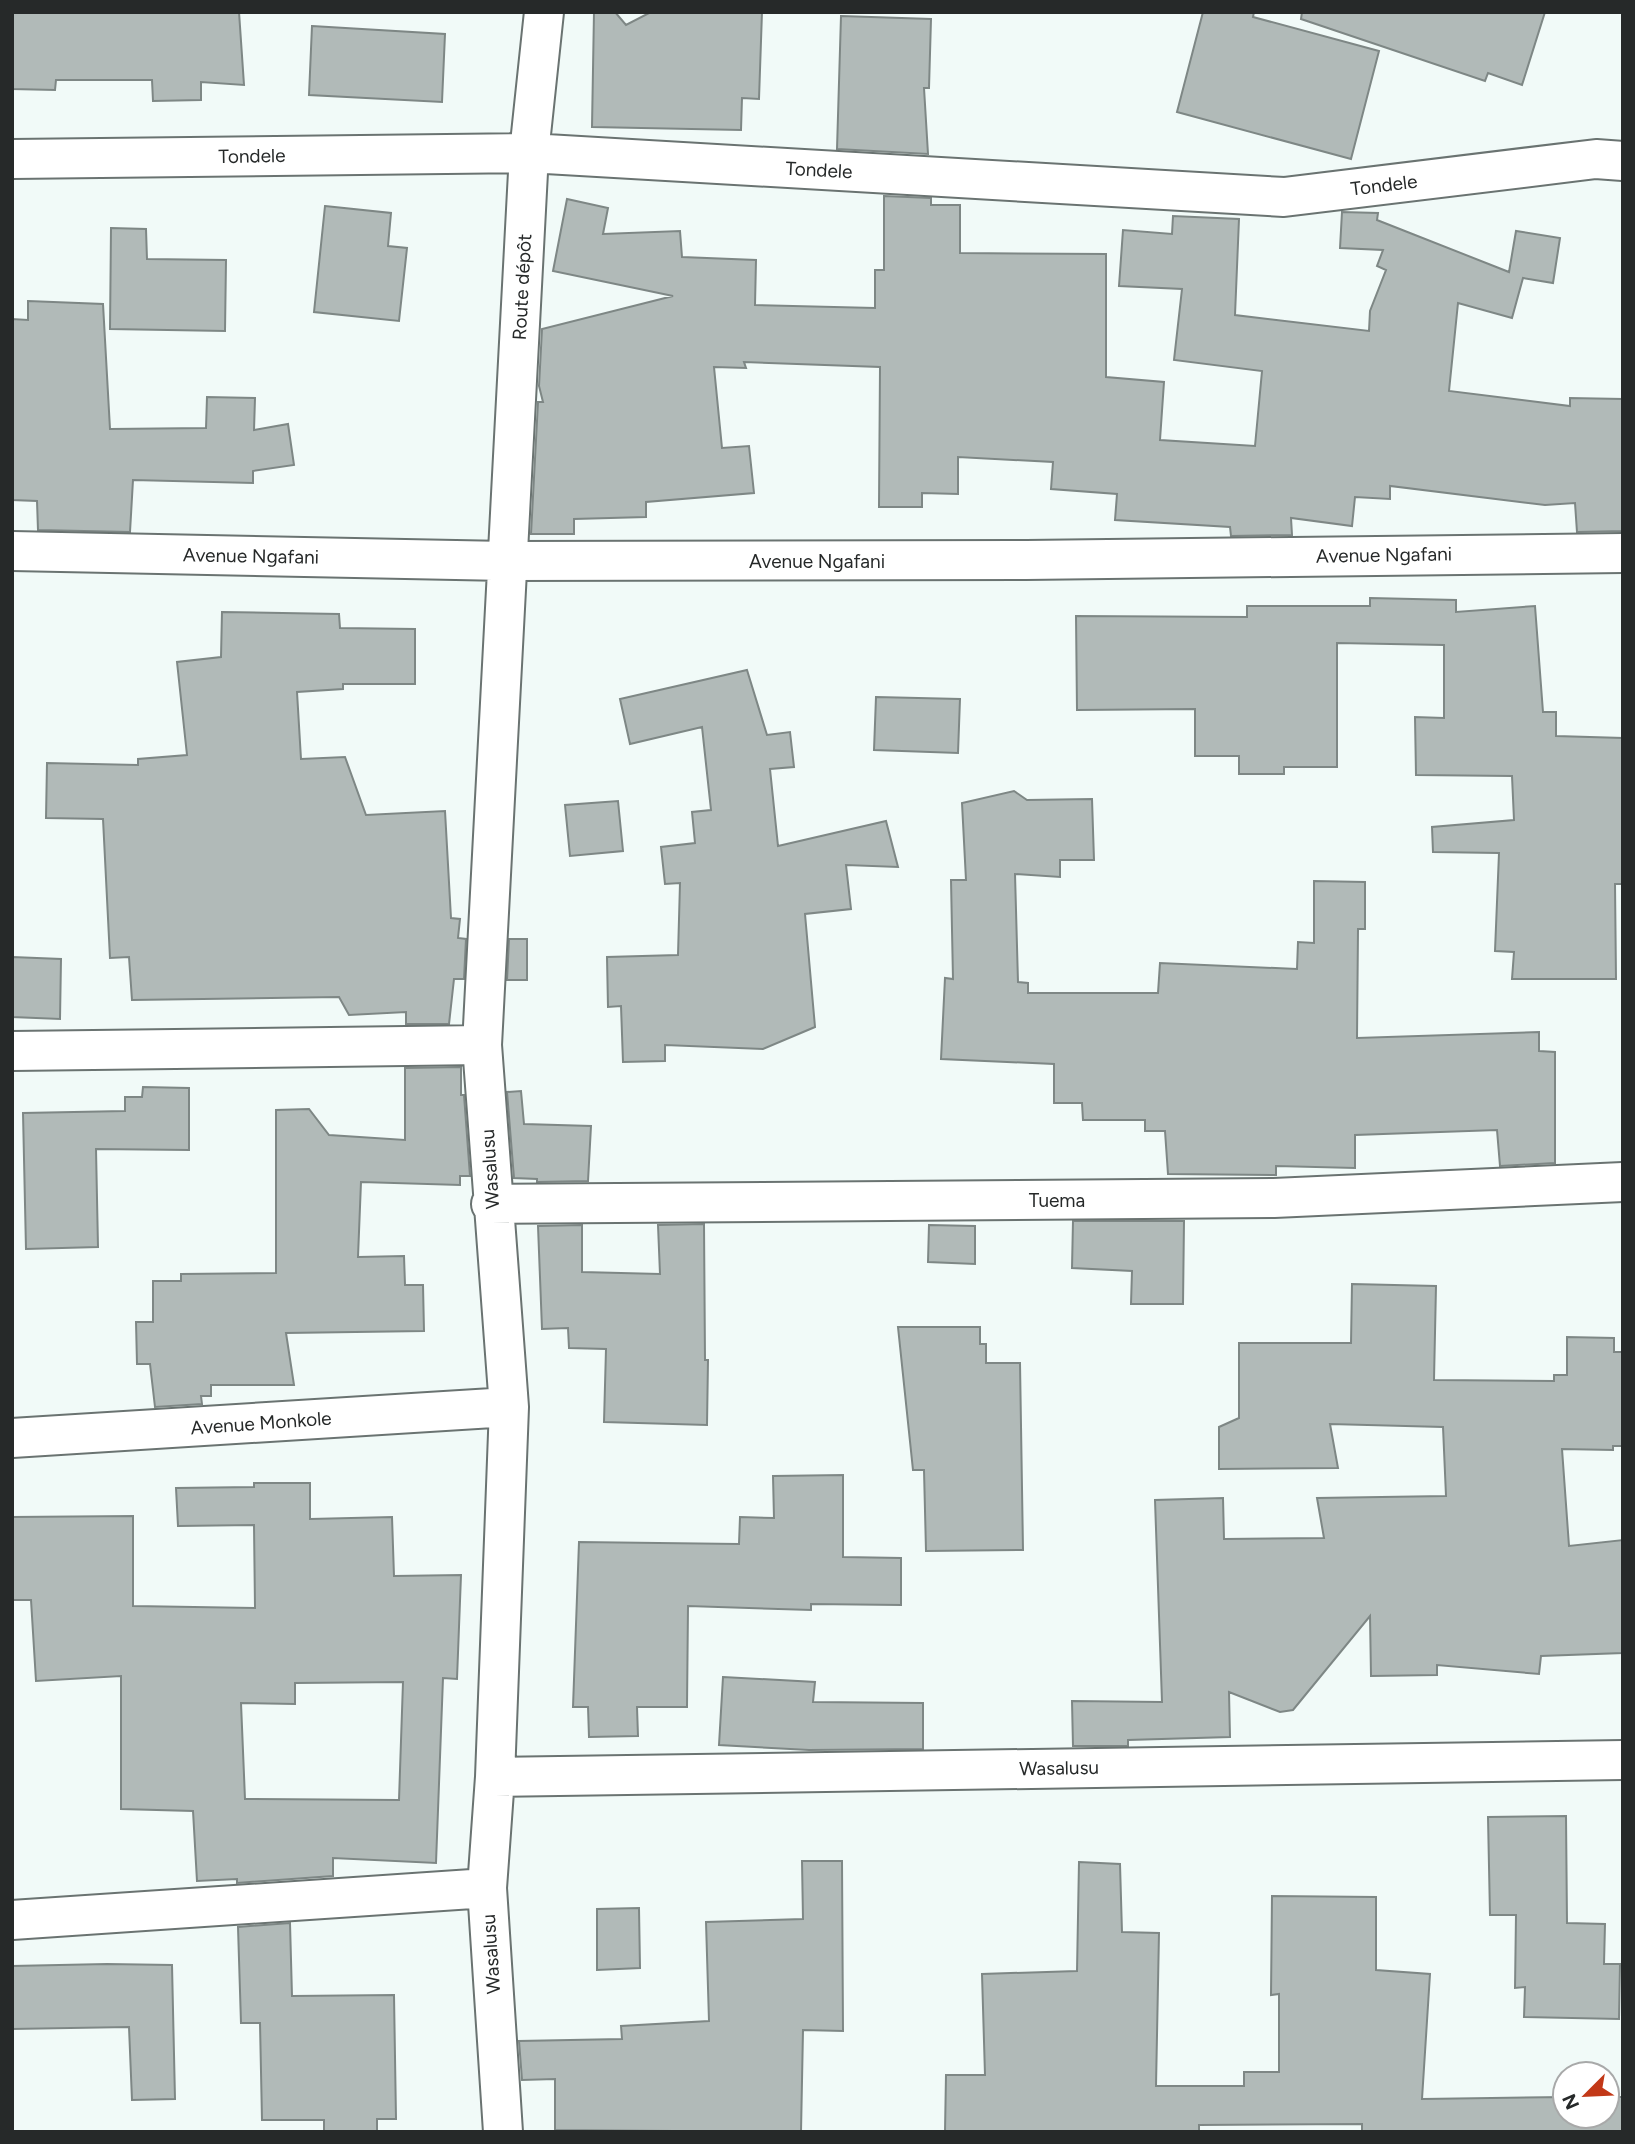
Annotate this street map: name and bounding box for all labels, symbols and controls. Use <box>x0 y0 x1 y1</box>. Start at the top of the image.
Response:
street label: Tondele <box>218 144 286 168</box>
street label: Tondele <box>785 157 853 183</box>
street label: Tondele <box>1349 170 1419 200</box>
street label: Route dépôt <box>508 233 536 341</box>
street label: Avenue Ngafani <box>1316 542 1452 568</box>
street label: Avenue Ngafani <box>183 543 319 569</box>
street label: Avenue Ngafani <box>749 550 885 573</box>
street label: Wasalusu <box>476 1128 504 1210</box>
street label: Tuema <box>1029 1189 1085 1212</box>
street label: Avenue Monkole <box>190 1407 332 1439</box>
street label: Wasalusu <box>1019 1756 1099 1780</box>
street label: Wasalusu <box>477 1913 505 1995</box>
north arrow <box>1551 2060 1621 2130</box>
text: N <box>1557 2090 1584 2113</box>

